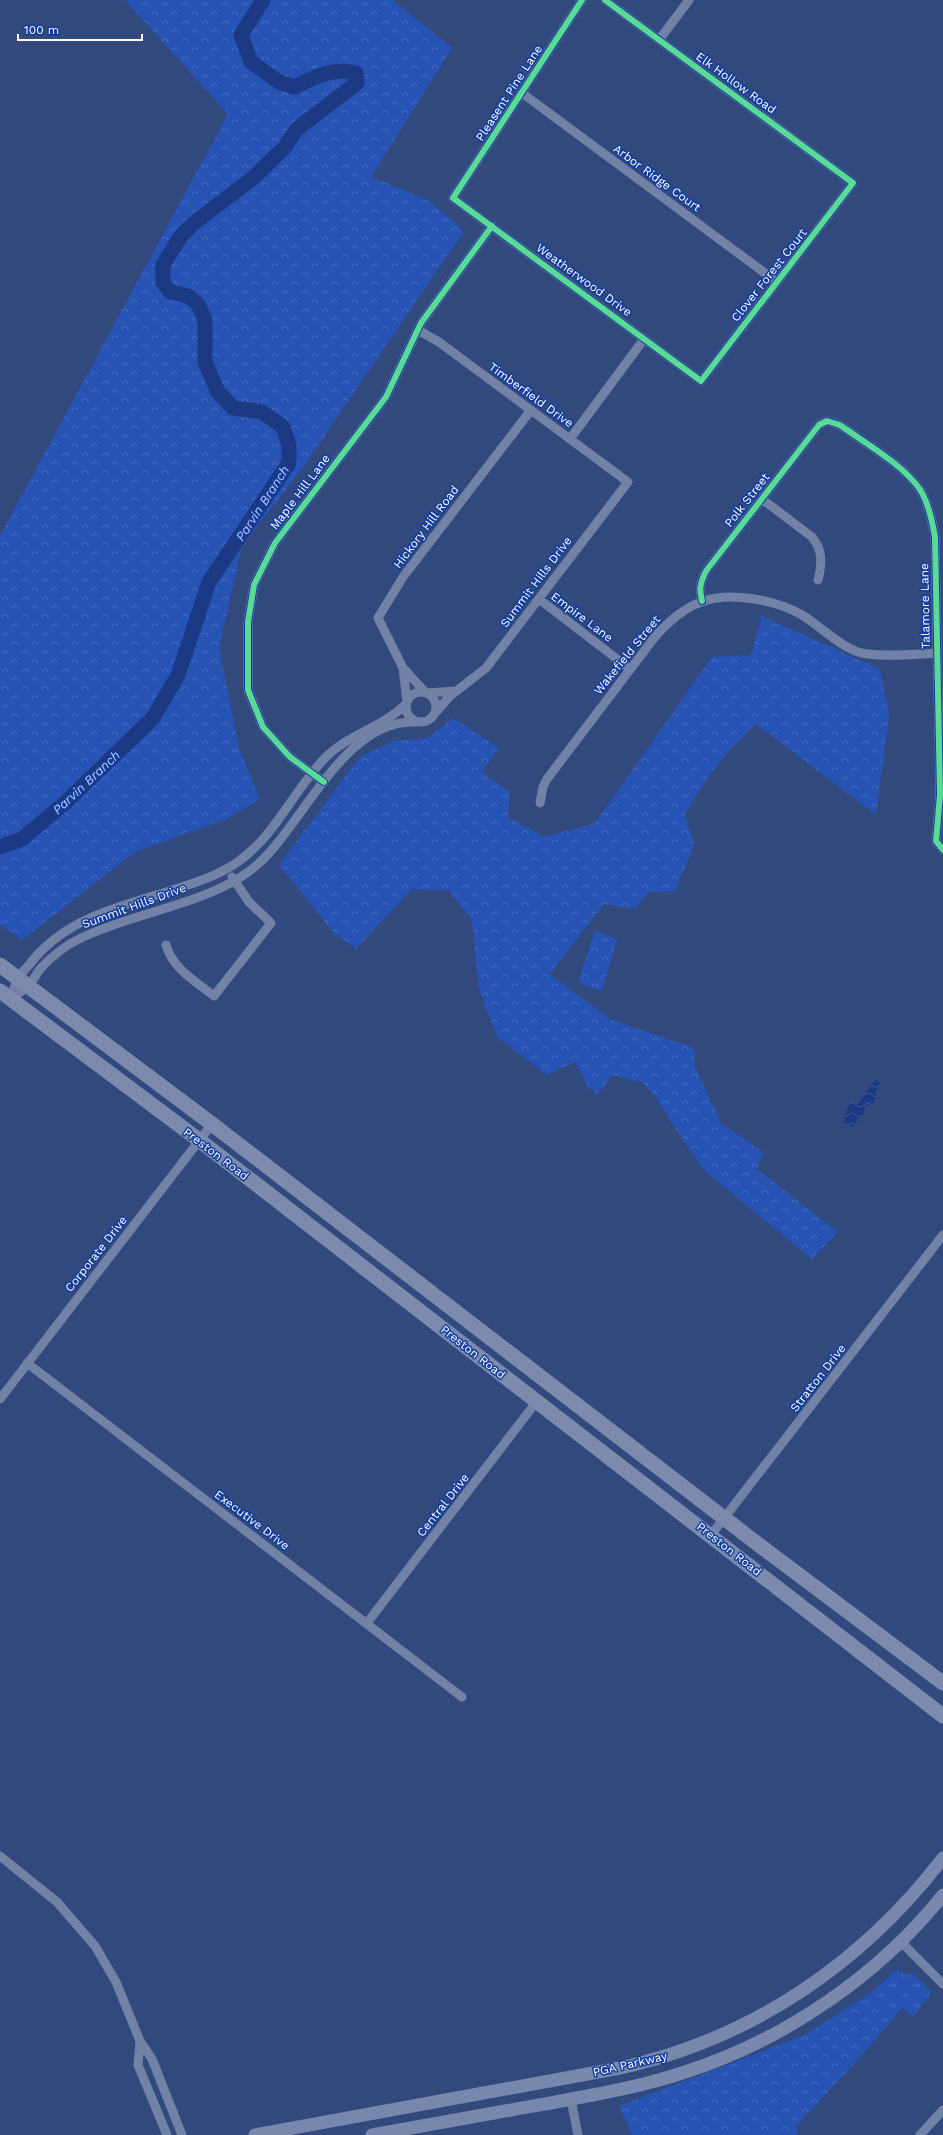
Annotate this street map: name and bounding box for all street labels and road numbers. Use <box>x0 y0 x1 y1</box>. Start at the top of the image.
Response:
street label: Pleasent Pine Lane <box>473 42 545 144</box>
street label: Elk Hollow Road <box>693 49 779 117</box>
street label: Arbor Ridge Court <box>611 142 703 214</box>
street label: Clover Forest Court <box>728 226 810 324</box>
street label: Weatherwood Drive <box>534 241 635 319</box>
street label: Timberfield Drive <box>486 360 576 430</box>
street label: Maple Hill Lane <box>267 452 333 532</box>
street label: Polk Street <box>722 470 772 530</box>
street label: Hickory Hill Road <box>390 483 462 571</box>
street label: Summit Hills Drive <box>497 534 575 630</box>
street label: Talamore Lane <box>917 563 933 649</box>
street label: Empire Lane <box>548 589 616 645</box>
street label: Wakefield Street <box>591 613 663 697</box>
street label: Summit Hills Drive <box>80 881 188 931</box>
street label: Preston Road <box>181 1125 251 1183</box>
street label: Corporate Drive <box>62 1213 130 1295</box>
street label: Preston Road <box>438 1322 508 1382</box>
street label: Stratton Drive <box>787 1341 849 1415</box>
street label: Central Drive <box>414 1471 472 1539</box>
street label: Executive Drive <box>212 1487 292 1553</box>
street label: Preston Road <box>694 1519 764 1579</box>
street label: PGA Parkway <box>591 2048 669 2079</box>

